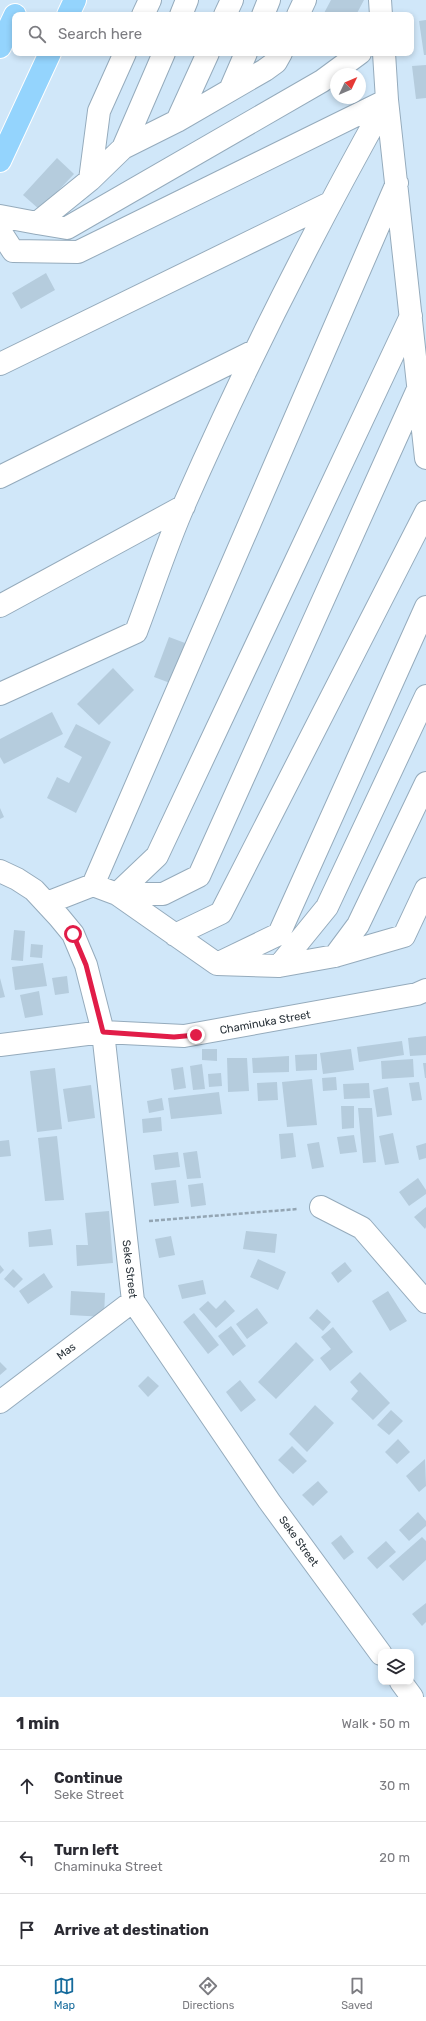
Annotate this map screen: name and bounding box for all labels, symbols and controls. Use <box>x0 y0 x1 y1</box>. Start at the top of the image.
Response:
search box <box>12 12 414 56</box>
icon: search <box>26 23 48 45</box>
text: Search here <box>58 25 142 43</box>
north arrow <box>330 68 366 104</box>
route start <box>64 925 82 943</box>
street label: Chaminuka Street <box>219 1008 312 1037</box>
route end <box>187 1026 205 1044</box>
street label: Seke Street <box>119 1239 140 1300</box>
street label: Mas <box>54 1340 79 1363</box>
street label: Seke Street <box>276 1514 322 1570</box>
map controls <box>378 1649 414 1685</box>
button: layers <box>378 1649 414 1685</box>
text: 1 min <box>16 1713 59 1733</box>
text: Walk · 50 m <box>342 1716 410 1731</box>
text: Continue <box>54 1769 123 1787</box>
icon: ahead <box>16 1775 38 1797</box>
text: 30 m <box>379 1778 410 1793</box>
text: Seke Street <box>54 1787 124 1802</box>
text: Turn left <box>54 1841 119 1859</box>
icon: left <box>16 1847 38 1869</box>
text: 20 m <box>379 1850 410 1865</box>
text: Chaminuka Street <box>54 1859 163 1874</box>
icon: arrive <box>16 1919 38 1941</box>
text: Arrive at destination <box>54 1921 209 1939</box>
tab: Map <box>53 1975 75 2012</box>
tab: Directions <box>182 1975 234 2012</box>
tab: Saved <box>341 1975 373 2012</box>

